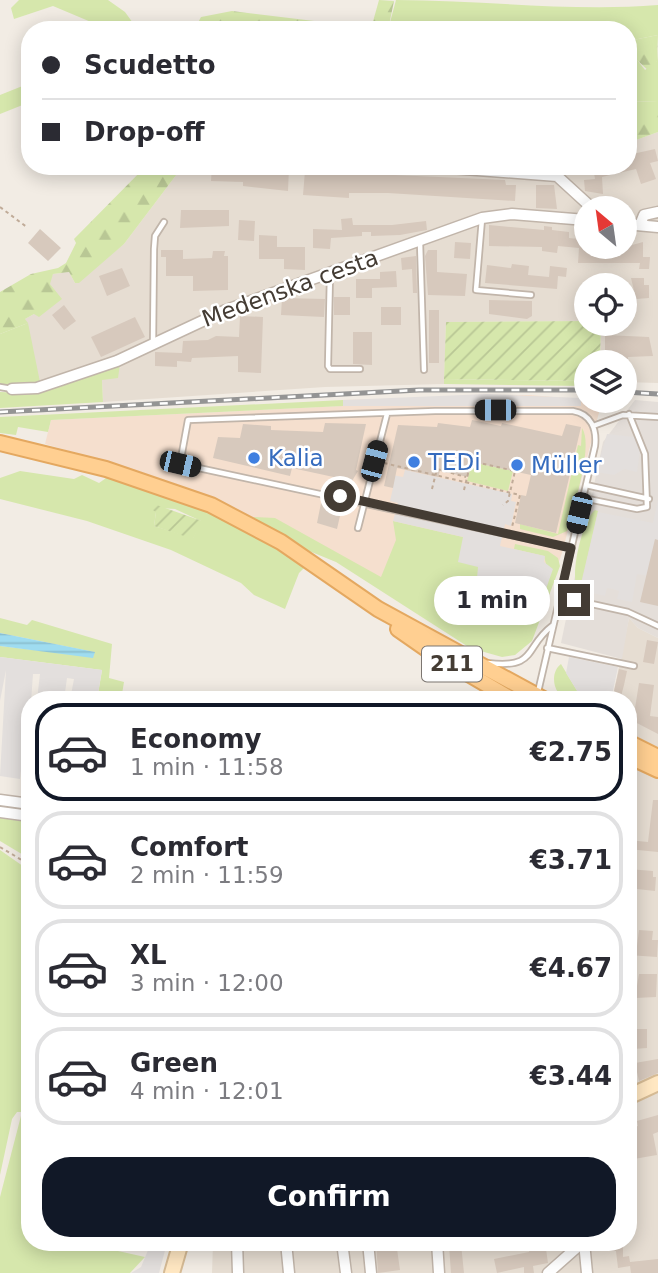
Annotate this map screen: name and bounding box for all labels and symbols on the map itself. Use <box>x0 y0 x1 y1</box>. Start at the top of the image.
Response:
north arrow <box>574 196 637 259</box>
street label: Medenska cesta <box>198 244 382 332</box>
car <box>475 400 517 421</box>
car <box>359 438 390 484</box>
place label: Kalia <box>268 445 324 471</box>
car <box>158 449 203 479</box>
place label: TEDi <box>427 449 481 475</box>
marker: Kalia <box>246 450 262 466</box>
place label: Müller <box>531 452 602 478</box>
marker: TEDi <box>406 454 422 470</box>
marker: Müller <box>509 457 525 473</box>
route start <box>324 480 356 512</box>
car <box>565 490 594 536</box>
callout: 1 min <box>434 576 550 624</box>
route end <box>558 584 590 616</box>
road number: 211 <box>422 646 482 682</box>

